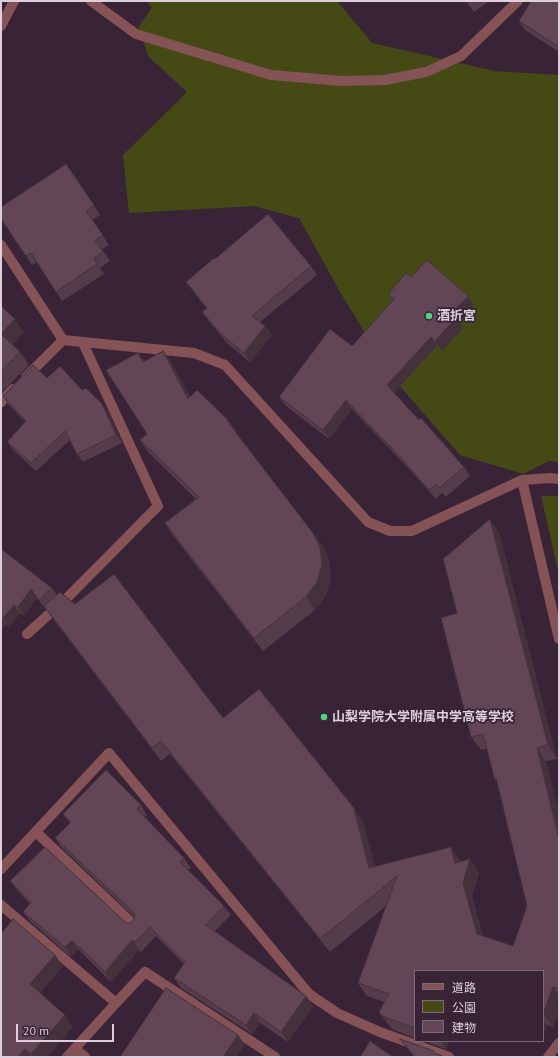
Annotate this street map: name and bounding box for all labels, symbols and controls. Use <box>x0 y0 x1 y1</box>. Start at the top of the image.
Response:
place label: 酒折宮 <box>437 308 476 324</box>
marker: 酒折宮 <box>424 311 434 321</box>
place label: 山梨学院大学附属中学高等学校 <box>332 709 514 725</box>
marker: 山梨学院大学附属中学高等学校 <box>319 712 329 722</box>
legend <box>414 970 544 1042</box>
text: 道路 <box>452 980 476 995</box>
text: 公園 <box>452 1000 476 1015</box>
scale bar <box>18 1016 116 1042</box>
text: 建物 <box>452 1020 476 1035</box>
text: 20 m <box>23 1023 49 1038</box>

